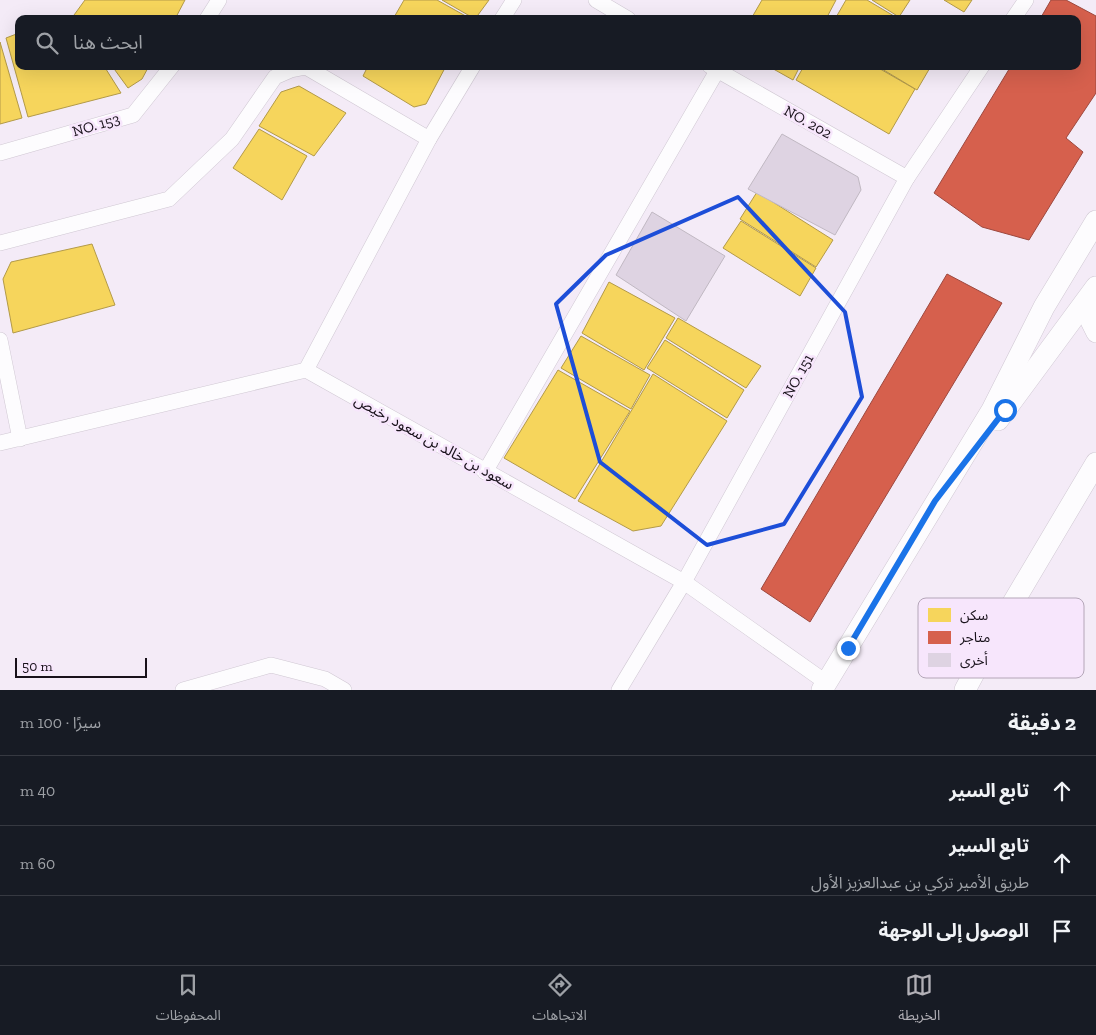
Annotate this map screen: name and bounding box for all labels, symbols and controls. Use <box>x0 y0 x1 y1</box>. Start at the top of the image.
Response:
search box <box>15 15 1081 70</box>
icon: search <box>33 29 61 57</box>
text: ابحث هنا <box>73 31 143 54</box>
street label: NO. 202 <box>781 102 835 143</box>
street label: NO. 153 <box>70 110 122 140</box>
street label: NO. 151 <box>779 351 817 401</box>
street label: سعود بن خالد بن سعود رخيص <box>351 391 517 493</box>
route start <box>994 399 1017 422</box>
legend <box>918 598 1084 678</box>
text: سكن <box>960 607 988 624</box>
text: متاجر <box>959 629 990 646</box>
route end <box>837 637 860 660</box>
text: أخرى <box>960 651 988 669</box>
scale bar <box>15 655 148 678</box>
text: 50 m <box>22 658 53 675</box>
text: 2 دقيقة <box>1008 710 1076 735</box>
text: سيرًا · 100 m <box>20 713 101 732</box>
icon: ahead <box>1048 777 1076 805</box>
text: تابع السير <box>949 779 1029 802</box>
text: 40 m <box>20 781 55 800</box>
text: تابع السير <box>949 834 1029 857</box>
icon: ahead <box>1048 849 1076 877</box>
text: 60 m <box>20 854 55 873</box>
text: طريق الأمير تركي بن عبدالعزيز الأول <box>811 873 1029 892</box>
icon: arrive <box>1048 917 1076 945</box>
text: الوصول إلى الوجهة <box>878 919 1029 942</box>
tab: المحفوظات <box>156 971 221 1030</box>
tab: الاتجاهات <box>532 971 587 1030</box>
tab: الخريطة <box>898 971 940 1030</box>

